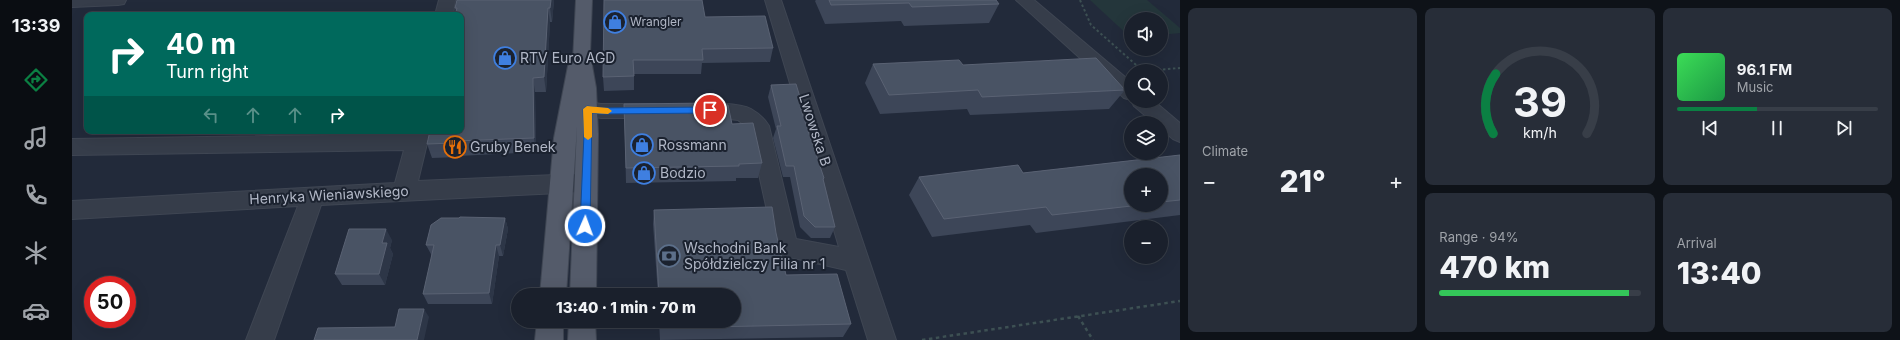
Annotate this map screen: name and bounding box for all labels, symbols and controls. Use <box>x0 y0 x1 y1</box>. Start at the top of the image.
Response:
shop icon: Wrangler <box>602 9 628 35</box>
map controls <box>1124 12 1168 264</box>
button: sound <box>1124 12 1168 56</box>
place label: Wrangler <box>630 14 682 29</box>
text: 13:39 <box>12 15 60 36</box>
text: 40 m <box>166 27 236 61</box>
icon: right <box>100 28 152 80</box>
shop icon: RTV Euro AGD <box>492 45 518 71</box>
place label: RTV Euro AGD <box>520 49 615 66</box>
text: 96.1 FM <box>1737 60 1792 79</box>
text: Turn right <box>166 61 249 82</box>
button: search <box>1124 64 1168 108</box>
icon: directions <box>22 66 50 94</box>
text: 39 <box>1513 77 1567 127</box>
text: Music <box>1737 79 1774 95</box>
street label: Lwowska B <box>796 92 835 168</box>
pin <box>693 93 727 127</box>
icon: arrive <box>699 99 721 121</box>
icon: left <box>200 104 222 126</box>
icon: ahead <box>242 104 264 126</box>
icon: ahead <box>284 104 306 126</box>
icon: right <box>326 104 348 126</box>
button: layers <box>1124 116 1168 160</box>
icon: previous <box>1699 117 1721 139</box>
icon: pause <box>1766 117 1788 139</box>
icon: next <box>1833 117 1855 139</box>
icon: music <box>22 124 50 152</box>
text: km/h <box>1523 124 1557 141</box>
shop icon: Rossmann <box>629 132 655 158</box>
restaurant icon: Gruby Benek <box>442 134 468 160</box>
place label: Rossmann <box>658 136 727 153</box>
place label: Gruby Benek <box>470 138 556 155</box>
text: Climate <box>1202 143 1248 159</box>
shop icon: Bodzio <box>631 160 657 186</box>
text: 21° <box>1280 163 1326 199</box>
place label: Bodzio <box>660 164 706 181</box>
button: + <box>1124 168 1168 212</box>
text: − <box>1202 168 1217 194</box>
text: + <box>1389 168 1403 194</box>
icon: phone <box>22 181 50 209</box>
street label: Henryka Wieniawskiego <box>249 182 409 207</box>
position arrow <box>564 205 606 247</box>
button: − <box>1124 220 1168 264</box>
text: Range · 94% <box>1439 229 1518 245</box>
text: Arrival <box>1677 235 1717 251</box>
icon: climate <box>22 239 50 267</box>
place label: Wschodni Bank Spółdzielczy Filia nr 1 <box>684 239 825 272</box>
bank icon: Wschodni Bank Spółdzielczy Filia nr 1 <box>656 243 682 269</box>
text: 470 km <box>1439 249 1550 285</box>
text: 13:40 <box>1677 255 1762 291</box>
speed limit sign: 50 <box>84 276 136 328</box>
icon: car <box>22 297 50 325</box>
text: 13:40 · 1 min · 70 m <box>556 298 696 317</box>

